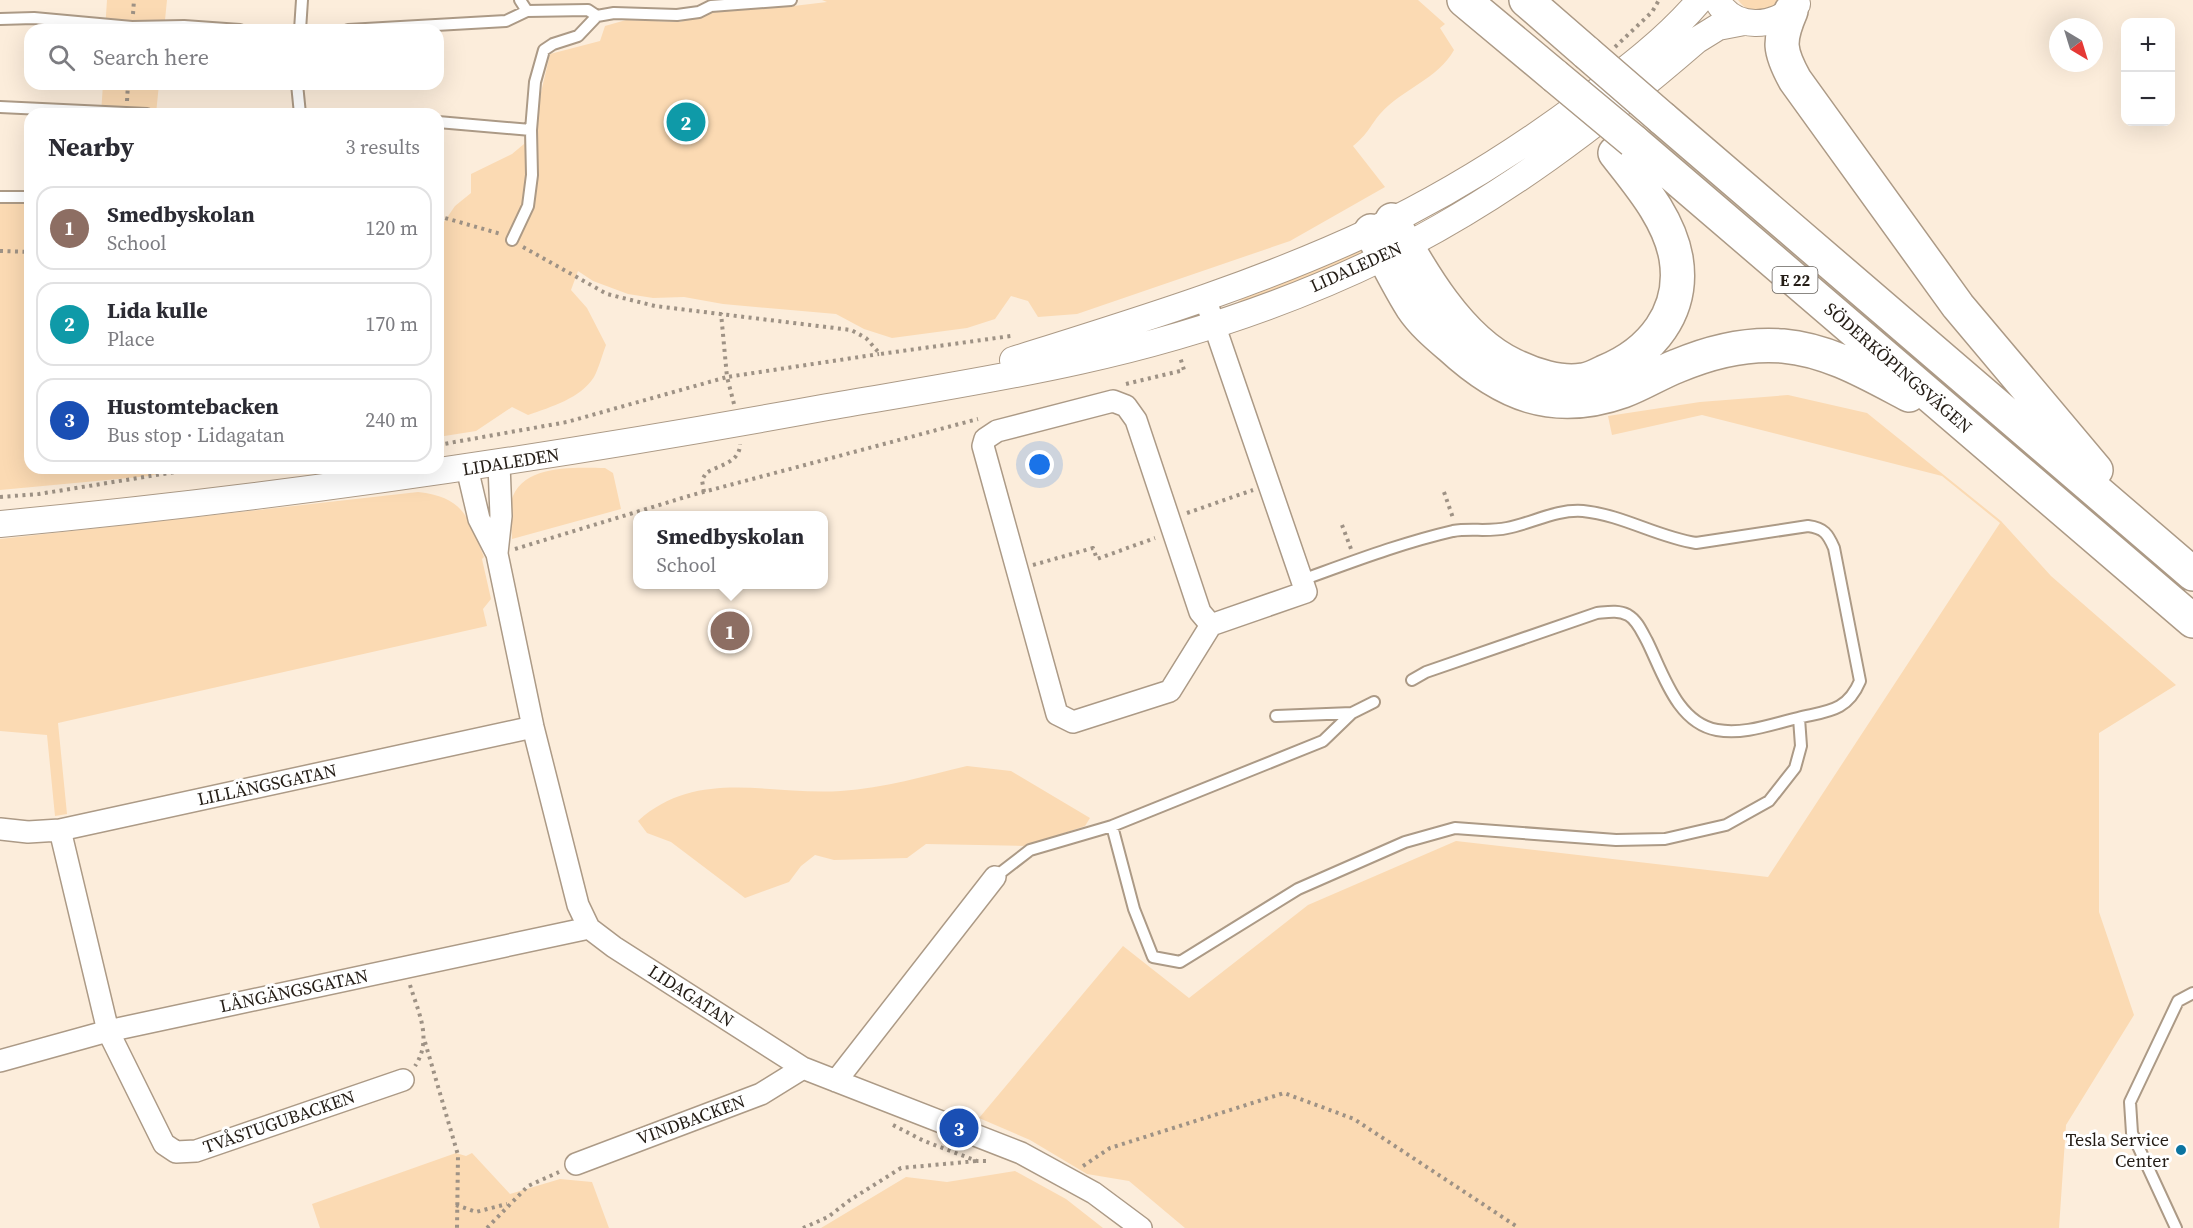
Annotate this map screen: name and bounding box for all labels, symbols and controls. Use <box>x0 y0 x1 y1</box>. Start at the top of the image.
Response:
north arrow <box>2049 18 2103 72</box>
map controls <box>2121 18 2175 126</box>
button: + <box>2121 18 2175 72</box>
search box <box>24 24 444 90</box>
icon: search <box>45 41 78 74</box>
text: Search here <box>93 42 209 72</box>
button: − <box>2121 72 2175 126</box>
pin: 2 <box>666 100 706 144</box>
text: Nearby <box>48 129 134 165</box>
text: 3 results <box>345 133 420 161</box>
text: Smedbyskolan <box>107 199 255 229</box>
text: 1 <box>64 214 75 242</box>
text: 120 m <box>365 214 418 242</box>
text: School <box>107 229 167 257</box>
street label: LIDALEDEN <box>1306 235 1406 298</box>
road number: E 22 <box>1772 267 1818 293</box>
text: Lida kulle <box>107 295 208 325</box>
street label: SÖDERKÖPINGSVÄGEN <box>1819 296 1978 439</box>
text: 2 <box>64 310 75 338</box>
text: 170 m <box>365 310 418 338</box>
text: Place <box>107 325 155 353</box>
text: Hustomtebacken <box>107 391 279 421</box>
text: 3 <box>64 406 75 434</box>
text: 240 m <box>365 406 418 434</box>
text: Bus stop · Lidagatan <box>107 421 285 449</box>
street label: LIDALEDEN <box>461 441 561 482</box>
your location <box>1025 450 1054 479</box>
popup <box>633 511 828 589</box>
text: Smedbyskolan <box>657 521 804 551</box>
text: School <box>657 551 716 579</box>
pin: 1 <box>710 608 750 654</box>
street label: LILLÄNGSGATAN <box>195 758 339 811</box>
street label: LIDAGATAN <box>644 959 739 1033</box>
street label: LÅNGÄNGSGATAN <box>217 963 370 1018</box>
street label: TVÅSTUGUBACKEN <box>199 1084 358 1159</box>
street label: VINDBACKEN <box>633 1088 748 1151</box>
pin: 3 <box>940 1106 978 1150</box>
place label: Tesla Service Center <box>2065 1127 2169 1173</box>
marker: Tesla Service Center <box>2174 1143 2188 1157</box>

